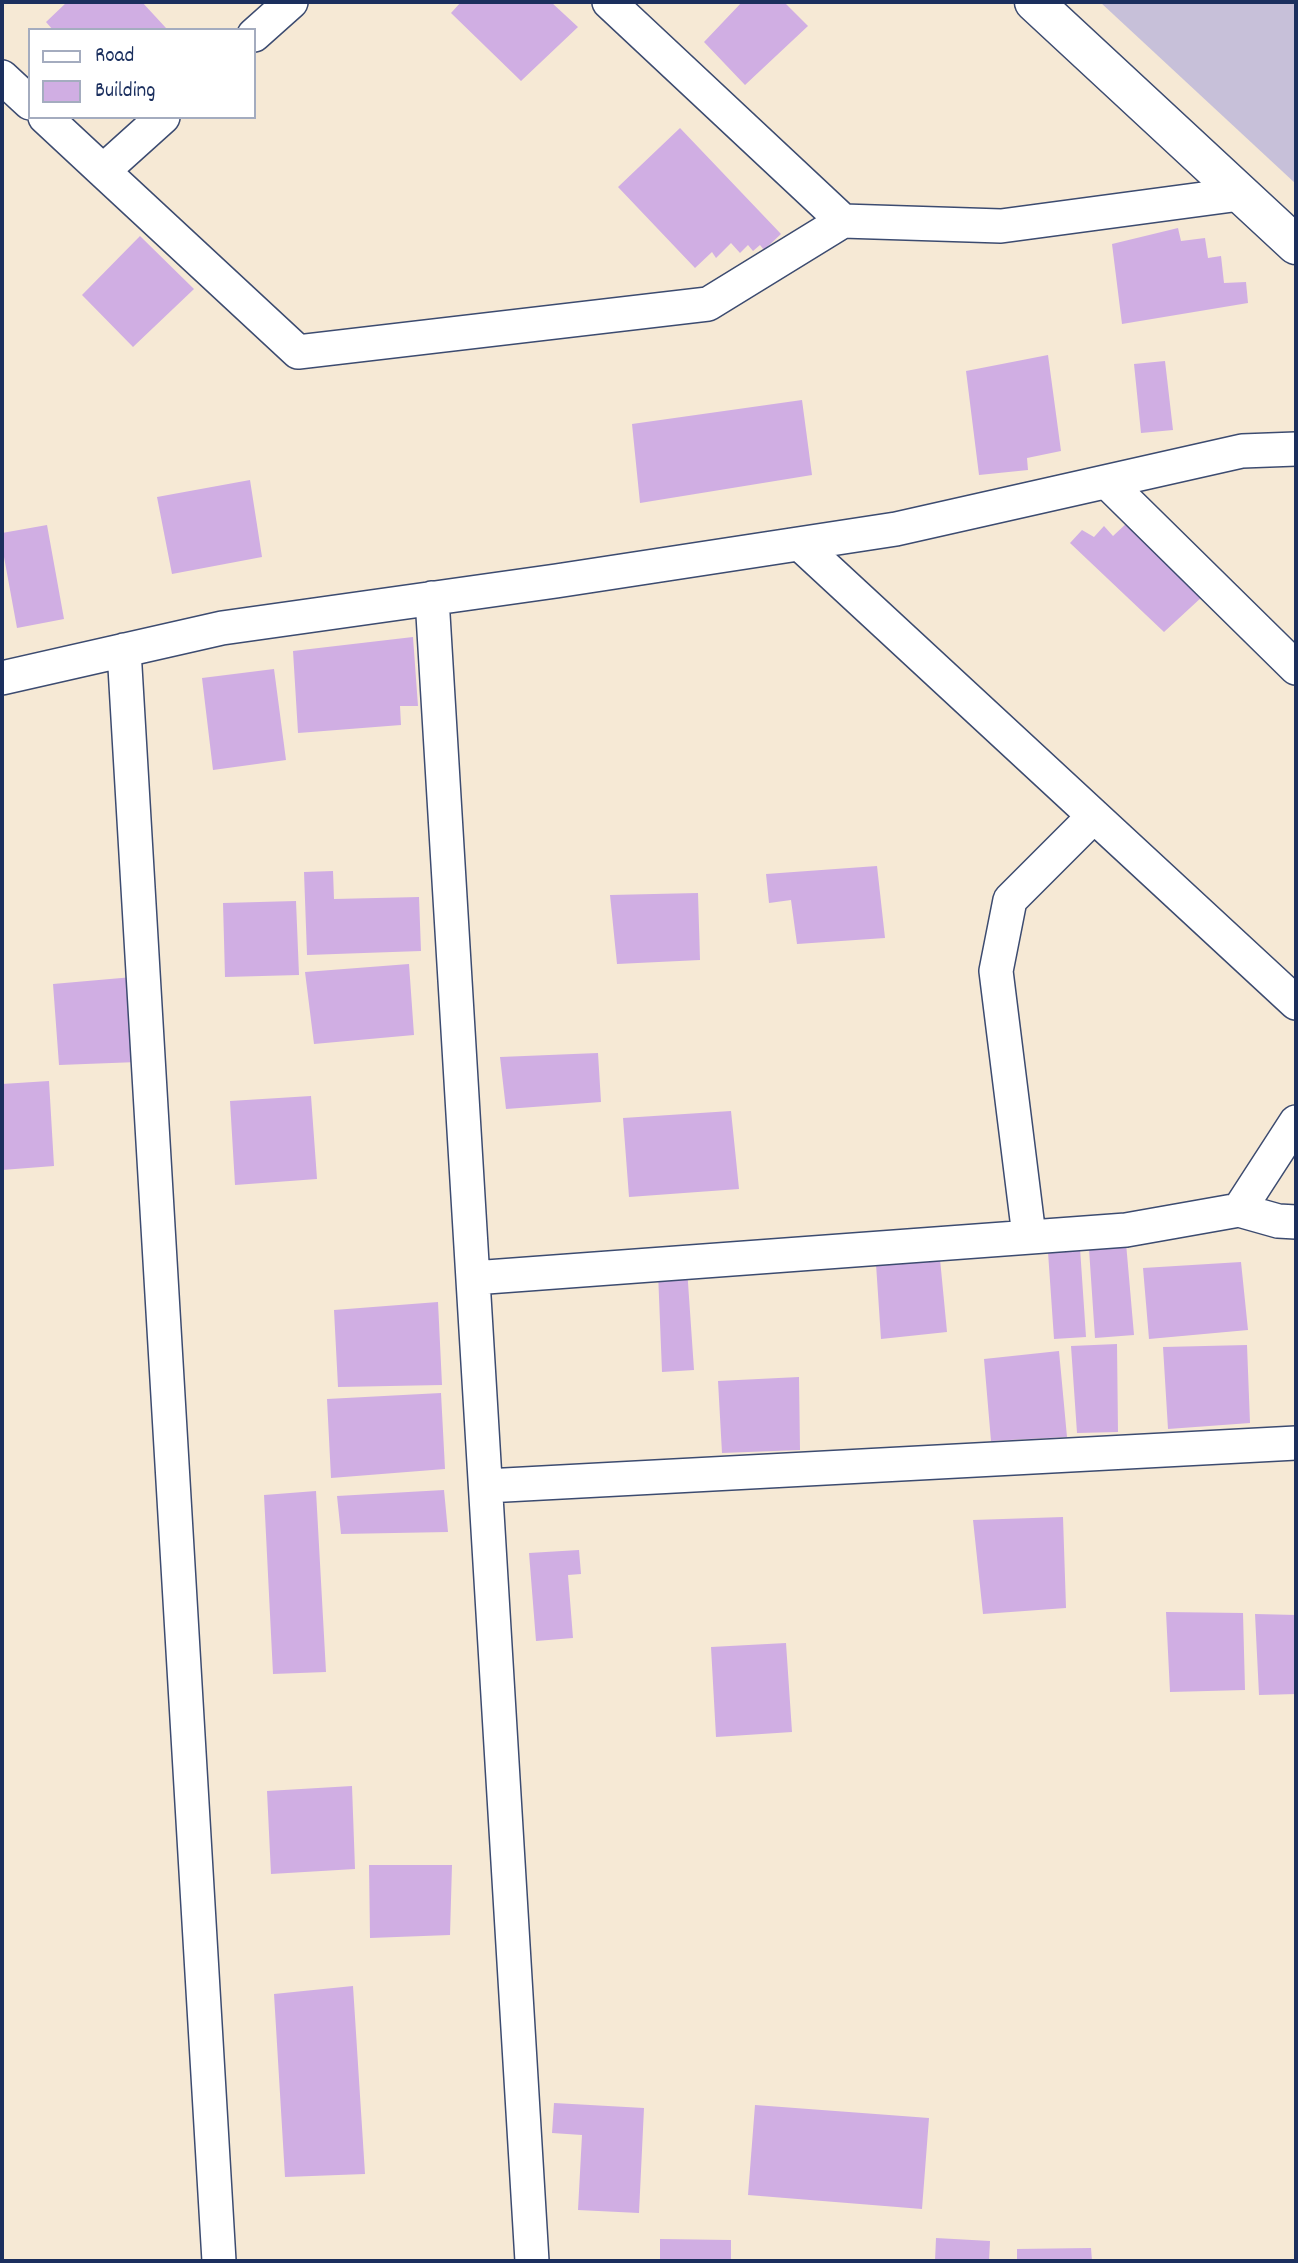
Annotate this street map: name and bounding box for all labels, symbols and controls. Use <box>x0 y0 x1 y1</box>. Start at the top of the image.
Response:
legend <box>28 28 256 119</box>
text: Road <box>95 42 134 72</box>
text: Building <box>95 77 155 107</box>

